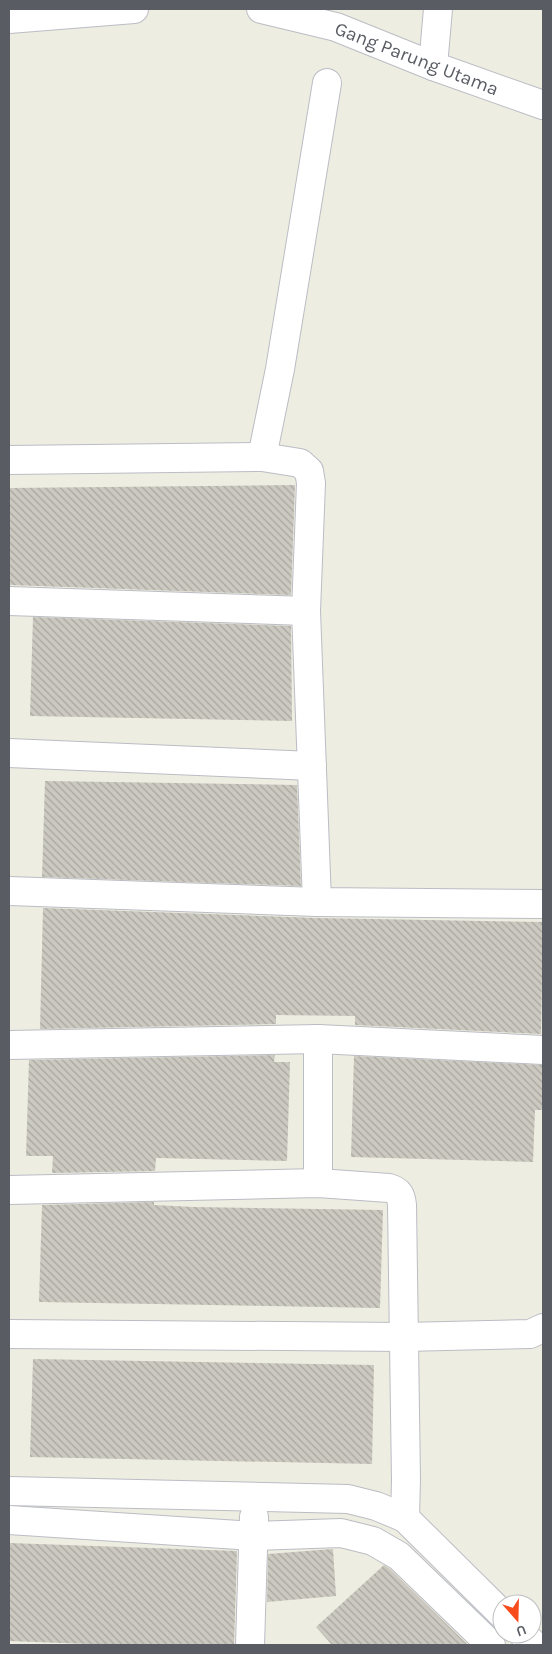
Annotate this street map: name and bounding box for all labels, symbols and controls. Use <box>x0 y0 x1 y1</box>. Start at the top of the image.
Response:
street label: Gang Parung Utama <box>332 18 502 100</box>
north arrow <box>492 1594 542 1644</box>
text: U <box>514 1621 529 1640</box>

